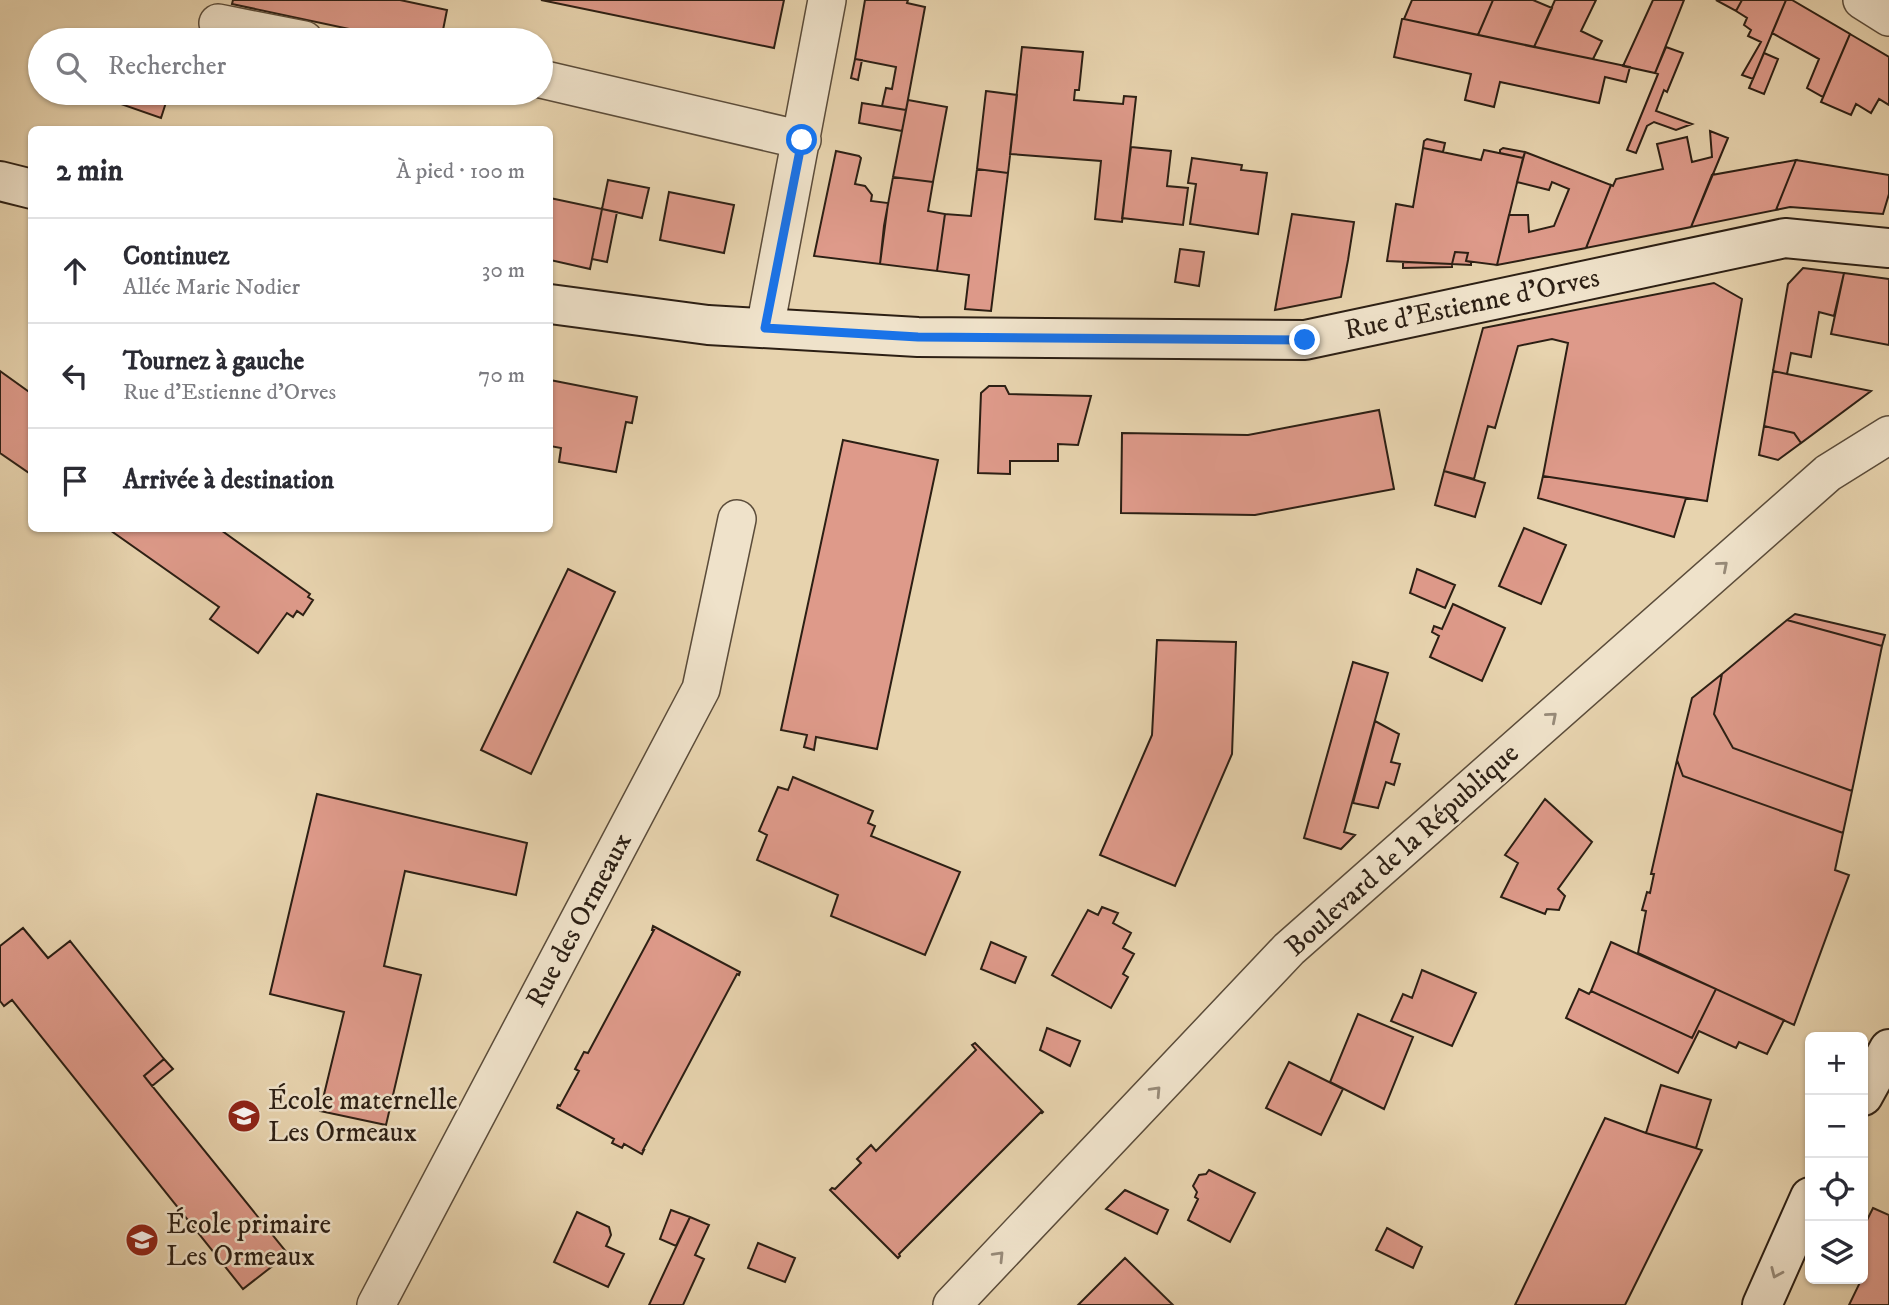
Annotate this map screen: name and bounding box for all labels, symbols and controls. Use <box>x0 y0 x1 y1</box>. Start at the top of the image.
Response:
search box <box>28 28 553 105</box>
icon: search <box>52 48 90 86</box>
text: Rechercher <box>108 50 226 83</box>
route start <box>786 124 817 155</box>
text: 2 min <box>56 153 123 190</box>
text: À pied · 100 m <box>396 157 525 186</box>
text: Continuez <box>123 240 229 273</box>
icon: ahead <box>56 252 94 290</box>
text: 30 m <box>482 256 525 285</box>
street label: Rue d'Estienne d'Orves <box>1341 260 1603 348</box>
text: Allée Marie Nodier <box>123 273 300 302</box>
route end <box>1289 324 1320 355</box>
text: Tournez à gauche <box>123 345 304 378</box>
icon: left <box>56 357 94 395</box>
text: 70 m <box>478 361 525 390</box>
text: Rue d'Estienne d'Orves <box>123 378 336 407</box>
icon: arrive <box>56 462 94 500</box>
text: Arrivée à destination <box>123 464 334 497</box>
one-way arrow <box>1715 562 1728 574</box>
one-way arrow <box>1544 712 1557 725</box>
street label: Boulevard de la République <box>1278 736 1526 964</box>
street label: Rue des Ormeaux <box>518 827 640 1013</box>
map controls <box>1805 1032 1868 1284</box>
button: + <box>1805 1032 1868 1095</box>
place label: École maternelle Les Ormeaux <box>268 1083 458 1150</box>
one-way arrow <box>1148 1086 1160 1099</box>
button: − <box>1805 1095 1868 1158</box>
school or university icon: École maternelle Les Ormeaux <box>225 1097 263 1135</box>
button: locate <box>1805 1158 1868 1221</box>
place label: École primaire Les Ormeaux <box>166 1207 331 1274</box>
school or university icon: École primaire Les Ormeaux <box>123 1221 161 1259</box>
button: layers <box>1805 1221 1868 1284</box>
one-way arrow <box>990 1251 1003 1264</box>
one-way arrow <box>1770 1266 1784 1278</box>

